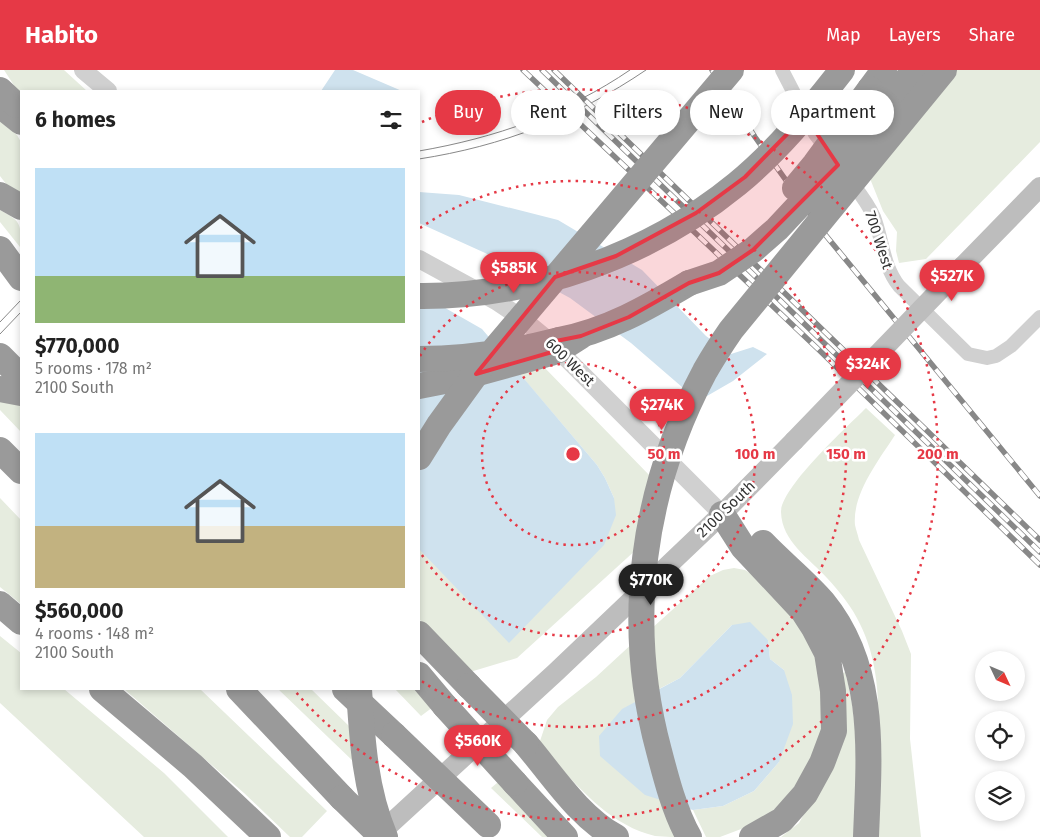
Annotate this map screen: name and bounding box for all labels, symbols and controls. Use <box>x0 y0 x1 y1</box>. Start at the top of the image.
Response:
text: Habito <box>25 21 98 49</box>
text: Map <box>826 24 861 46</box>
text: Layers <box>889 24 941 46</box>
text: Share <box>969 24 1015 46</box>
chip: Buy <box>435 90 501 135</box>
chip: Rent <box>511 90 585 135</box>
chip: Filters <box>595 90 680 135</box>
chip: New <box>690 90 761 135</box>
chip: Apartment <box>771 90 894 135</box>
icon: filters <box>377 106 405 134</box>
text: 6 homes <box>35 107 116 133</box>
icon: home <box>175 201 265 291</box>
street label: 700 West <box>861 209 897 272</box>
pin: $585K <box>479 252 549 294</box>
text: $585K <box>491 258 537 277</box>
pin: $527K <box>917 260 987 302</box>
text: $527K <box>931 266 973 285</box>
text: $770,000 <box>35 333 119 359</box>
street label: 600 West <box>542 334 599 390</box>
pin: $324K <box>833 348 903 390</box>
text: $324K <box>846 354 890 373</box>
text: 5 rooms · 178 m² <box>35 359 152 378</box>
text: 2100 South <box>35 378 114 397</box>
pin: $274K <box>627 388 697 431</box>
text: $274K <box>641 395 683 414</box>
centre of rings <box>564 445 582 463</box>
text: 50 m <box>647 445 681 463</box>
text: 100 m <box>735 445 775 463</box>
text: 150 m <box>826 445 866 463</box>
text: 200 m <box>917 445 959 463</box>
icon: home <box>175 466 265 556</box>
street label: 2100 South <box>693 477 759 541</box>
pin: $770K <box>616 564 686 606</box>
text: $770K <box>630 570 672 589</box>
text: $560,000 <box>35 598 124 624</box>
text: 4 rooms · 148 m² <box>35 624 154 643</box>
text: 2100 South <box>35 643 114 662</box>
north arrow <box>975 651 1025 701</box>
map controls <box>975 651 1025 821</box>
button: locate <box>975 711 1025 761</box>
pin: $560K <box>443 724 513 767</box>
text: $560K <box>455 731 501 750</box>
button: layers <box>975 771 1025 821</box>

